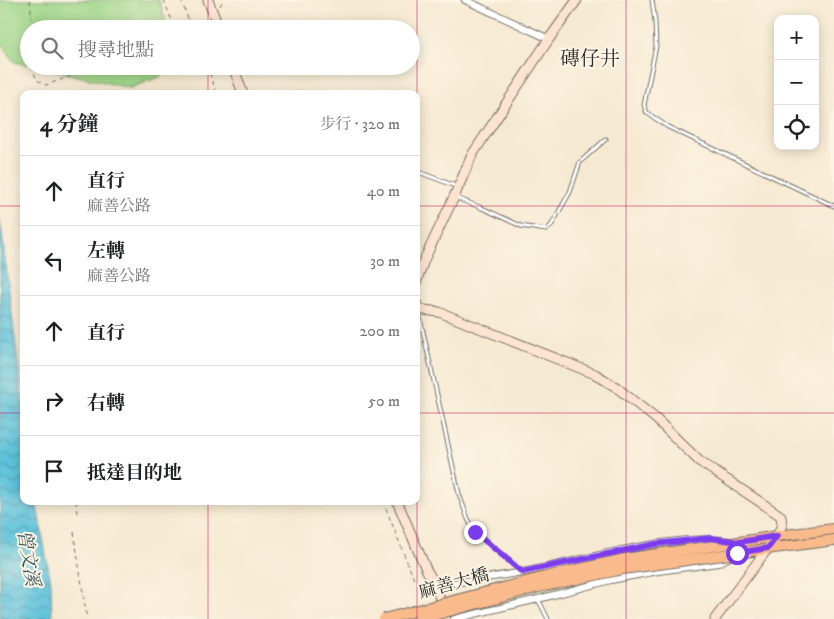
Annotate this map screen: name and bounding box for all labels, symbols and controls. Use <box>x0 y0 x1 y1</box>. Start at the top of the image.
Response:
map controls <box>774 15 819 150</box>
button: + <box>774 15 819 60</box>
search box <box>20 20 420 75</box>
icon: search <box>38 34 66 62</box>
text: 搜尋地點 <box>78 39 154 62</box>
district label: 磚仔井 <box>560 47 620 72</box>
button: − <box>774 60 819 105</box>
button: locate <box>774 105 819 150</box>
text: 4 分鐘 <box>40 112 99 138</box>
text: 步行 · 320 m <box>319 114 400 134</box>
text: 直行 <box>87 170 125 193</box>
icon: ahead <box>40 177 68 205</box>
text: 40 m <box>367 181 400 201</box>
text: 麻善公路 <box>87 196 151 216</box>
text: 左轉 <box>87 240 125 263</box>
icon: left <box>40 247 68 275</box>
text: 30 m <box>370 251 400 271</box>
text: 麻善公路 <box>87 266 151 286</box>
icon: ahead <box>40 317 68 345</box>
text: 200 m <box>359 321 400 341</box>
text: 直行 <box>87 322 125 345</box>
icon: right <box>40 387 68 415</box>
text: 50 m <box>368 391 400 411</box>
text: 右轉 <box>87 392 125 415</box>
icon: arrive <box>40 457 68 485</box>
text: 抵達目的地 <box>87 462 182 485</box>
route end <box>464 521 487 544</box>
water label: 曾文溪 <box>12 528 44 590</box>
route start <box>726 542 749 565</box>
street label: 麻善大橋 <box>416 564 492 604</box>

